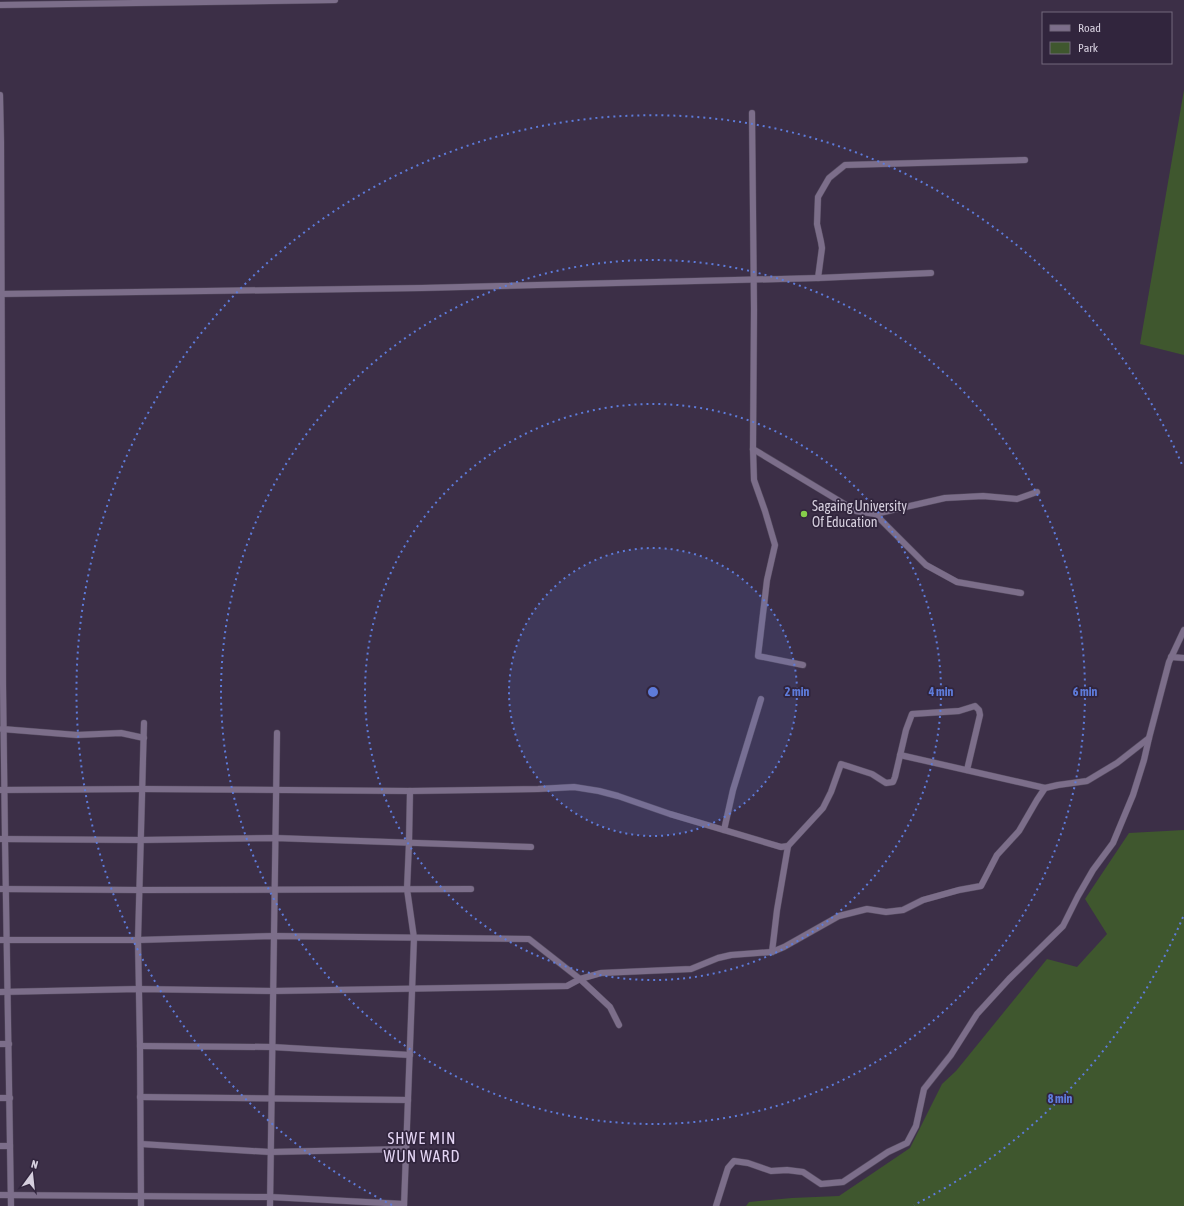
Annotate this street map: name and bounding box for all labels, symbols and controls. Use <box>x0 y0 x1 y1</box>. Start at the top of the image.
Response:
legend <box>1042 12 1172 64</box>
text: Road <box>1078 21 1101 35</box>
text: Park <box>1078 41 1099 55</box>
place label: Sagaing University Of Education <box>812 498 907 530</box>
marker: Sagaing University Of Education <box>799 509 809 519</box>
centre of rings <box>646 685 660 699</box>
text: 2 min <box>785 685 809 699</box>
text: 4 min <box>928 685 953 699</box>
text: 6 min <box>1073 685 1097 699</box>
text: 8 min <box>1048 1092 1072 1106</box>
district label: SHWE MIN WUN WARD <box>384 1129 460 1165</box>
north arrow <box>12 1154 52 1194</box>
text: N <box>30 1158 39 1171</box>

